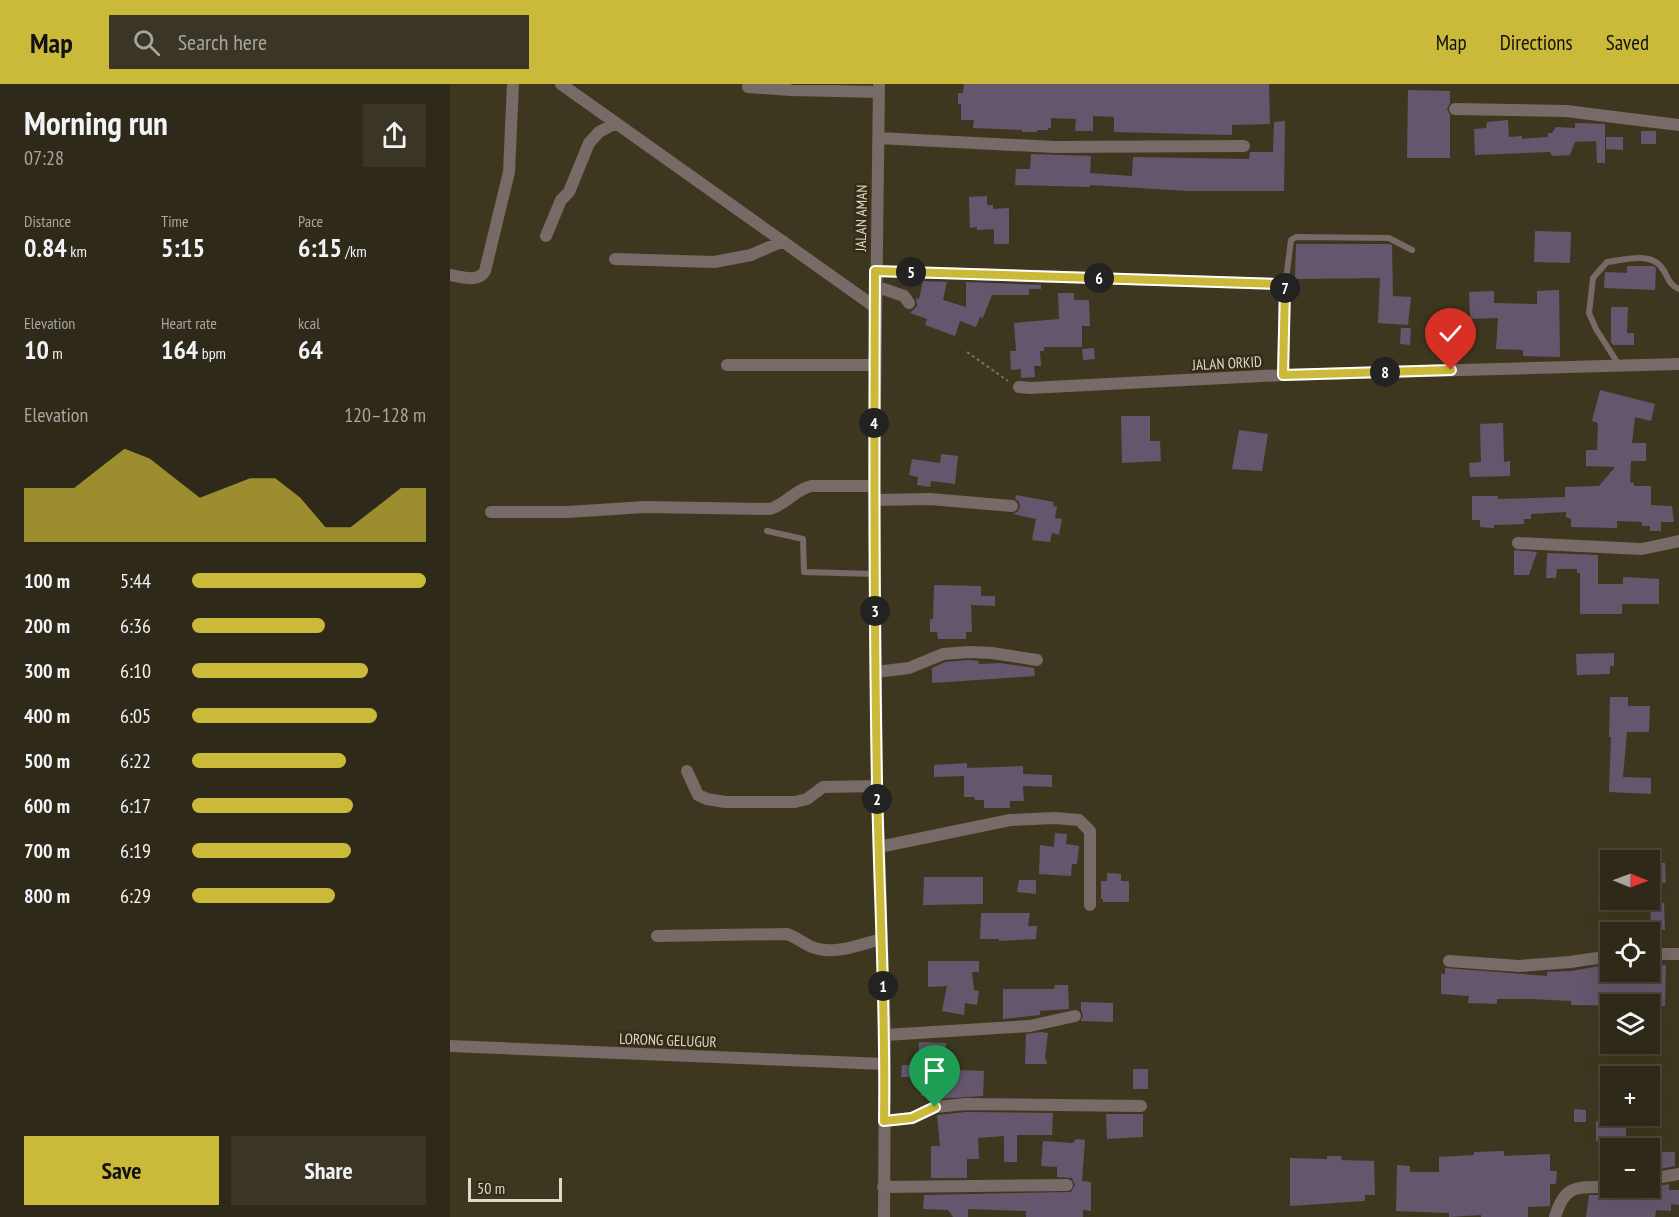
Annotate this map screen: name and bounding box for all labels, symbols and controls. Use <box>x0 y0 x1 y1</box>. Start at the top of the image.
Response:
search box <box>109 15 529 69</box>
text: Map <box>30 24 73 61</box>
icon: search <box>130 26 163 59</box>
text: Search here <box>178 28 267 56</box>
text: Map <box>1436 29 1467 56</box>
text: Directions <box>1500 29 1573 56</box>
text: Saved <box>1606 29 1649 56</box>
text: Morning run <box>24 101 168 144</box>
button: share <box>363 104 426 167</box>
text: 07:28 <box>24 145 64 171</box>
street label: JALAN AMAN <box>851 184 871 253</box>
text: Distance <box>24 211 71 231</box>
text: Time <box>161 211 189 231</box>
text: Pace <box>298 211 323 231</box>
text: 0.84 <box>24 231 67 264</box>
text: 5:15 <box>161 231 205 264</box>
text: 6:15 <box>298 231 342 264</box>
text: km <box>67 241 87 261</box>
text: /km <box>342 241 367 261</box>
pin: 5 <box>896 257 926 287</box>
text: 5 <box>907 262 915 282</box>
pin: 6 <box>1084 263 1114 293</box>
text: 6 <box>1095 268 1103 288</box>
pin: 7 <box>1270 273 1300 303</box>
text: 7 <box>1281 278 1289 298</box>
pin <box>1425 308 1476 370</box>
text: Elevation <box>24 313 75 333</box>
text: Heart rate <box>161 313 217 333</box>
text: kcal <box>298 313 320 333</box>
icon: check <box>1434 317 1467 350</box>
text: 10 <box>24 333 49 366</box>
text: 164 <box>161 333 198 366</box>
text: 64 <box>298 333 323 366</box>
text: m <box>49 343 63 363</box>
text: bpm <box>198 343 226 363</box>
street label: JALAN ORKID <box>1191 352 1262 374</box>
pin: 8 <box>1370 357 1400 387</box>
text: 8 <box>1381 362 1389 382</box>
text: Elevation <box>24 402 88 428</box>
text: 120–128 m <box>344 402 426 428</box>
pin: 4 <box>859 408 889 438</box>
text: 4 <box>870 413 878 433</box>
text: 100 m <box>24 568 70 594</box>
text: 5:44 <box>120 568 151 594</box>
pin: 3 <box>860 596 890 626</box>
text: 3 <box>871 601 879 621</box>
text: 200 m <box>24 613 70 639</box>
text: 6:36 <box>120 613 151 639</box>
text: 300 m <box>24 658 70 684</box>
text: 6:10 <box>120 658 151 684</box>
text: 400 m <box>24 703 70 729</box>
text: 6:05 <box>120 703 151 729</box>
text: 500 m <box>24 748 70 774</box>
text: 6:22 <box>120 748 151 774</box>
pin: 2 <box>862 784 892 814</box>
text: 2 <box>873 789 881 809</box>
text: 600 m <box>24 793 70 819</box>
text: 6:17 <box>120 793 151 819</box>
text: 700 m <box>24 838 70 864</box>
text: 6:19 <box>120 838 151 864</box>
north arrow <box>1600 850 1660 910</box>
map controls <box>1600 850 1660 1198</box>
text: 800 m <box>24 883 70 909</box>
text: 6:29 <box>120 883 151 909</box>
button: locate <box>1600 922 1660 982</box>
pin: 1 <box>868 971 898 1001</box>
text: 1 <box>879 976 887 996</box>
button: layers <box>1600 994 1660 1054</box>
street label: LORONG GELUGUR <box>619 1029 717 1051</box>
pin <box>909 1045 960 1107</box>
icon: arrive <box>918 1054 951 1087</box>
button: + <box>1600 1066 1660 1126</box>
button: Save <box>24 1136 219 1205</box>
button: Share <box>231 1136 426 1205</box>
button: − <box>1600 1138 1660 1198</box>
scale bar <box>468 1175 562 1202</box>
text: 50 m <box>477 1178 505 1198</box>

